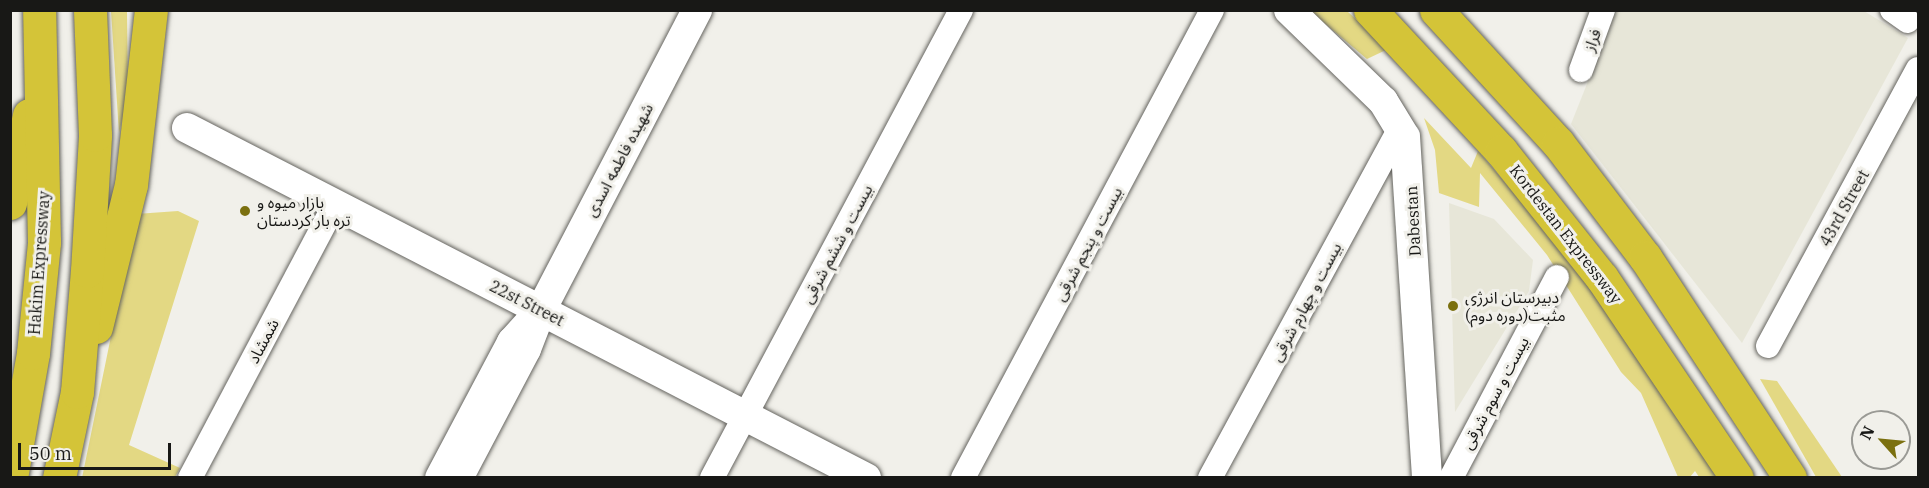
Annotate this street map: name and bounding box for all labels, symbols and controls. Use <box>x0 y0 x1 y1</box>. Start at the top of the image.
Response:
street label: فراز <box>1579 26 1605 54</box>
street label: شهیده فاطمه اسدی <box>581 100 657 220</box>
street label: Kordestan Expressway <box>1506 161 1626 307</box>
street label: 43rd Street <box>1815 166 1873 250</box>
street label: بیست و ششم شرقی <box>798 181 876 307</box>
street label: بیست و پنجم شرقی <box>1050 184 1126 304</box>
street label: Dabestan <box>1402 185 1424 257</box>
street label: Hakim Expressway <box>24 190 54 336</box>
place label: بازار میوه و تره بار کردستان <box>257 192 350 230</box>
marker: بازار میوه و تره بار کردستان <box>238 204 252 218</box>
street label: بیست و چهارم شرقی <box>1267 239 1345 365</box>
street label: 22st Street <box>486 276 568 330</box>
place label: دبیرستان انرژی مثبت(دوره دوم) <box>1465 287 1566 325</box>
marker: دبیرستان انرژی مثبت(دوره دوم) <box>1446 299 1460 313</box>
street label: شمشاد <box>243 315 283 367</box>
street label: بیست و سوم شرقی <box>1457 333 1533 453</box>
north arrow <box>1851 410 1911 470</box>
text: N <box>1855 423 1879 443</box>
scale bar <box>21 431 174 469</box>
text: 50 m <box>29 442 72 465</box>

